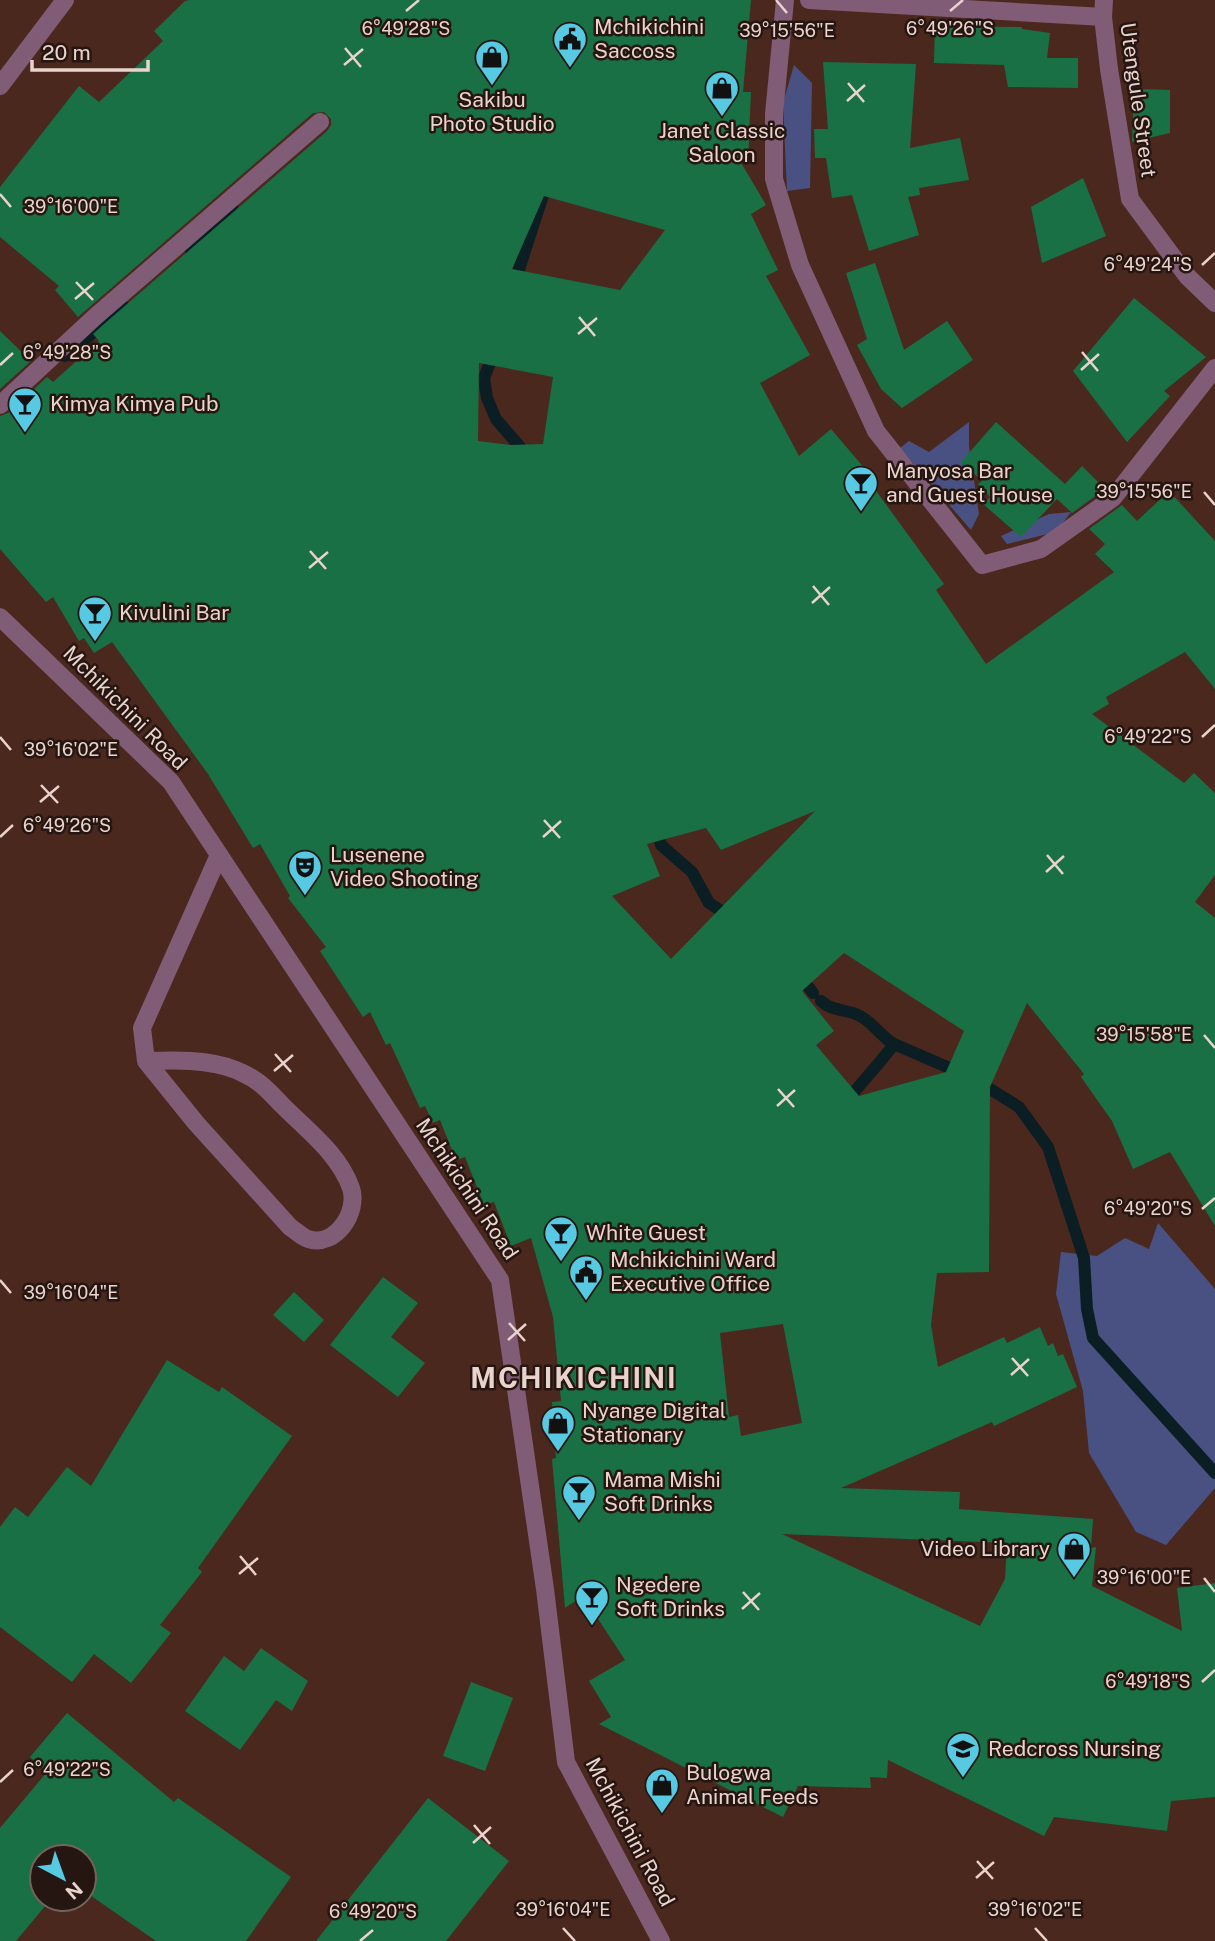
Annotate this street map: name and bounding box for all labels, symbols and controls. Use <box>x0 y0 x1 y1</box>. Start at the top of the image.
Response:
place label: Mchikichini Saccoss <box>594 14 704 63</box>
text: 6°49'28"S <box>362 18 450 39</box>
text: 6°49'26"S <box>906 18 994 39</box>
public building icon: Mchikichini Saccoss <box>551 20 589 69</box>
text: 39°15'56"E <box>739 20 835 41</box>
street label: Utengule Street <box>1115 21 1162 179</box>
scale bar <box>32 28 147 72</box>
shop icon: Sakibu Photo Studio <box>473 38 511 87</box>
text: 20 m <box>42 40 91 65</box>
shop icon: Janet Classic Saloon <box>703 69 741 118</box>
place label: Sakibu Photo Studio <box>429 87 555 136</box>
place label: Janet Classic Saloon <box>659 118 785 167</box>
text: 39°16'00"E <box>24 196 118 217</box>
text: 6°49'24"S <box>1104 254 1192 275</box>
text: 6°49'28"S <box>23 342 111 363</box>
bar icon: Kimya Kimya Pub <box>6 385 44 434</box>
place label: Kimya Kimya Pub <box>50 391 219 416</box>
place label: Manyosa Bar and Guest House <box>886 458 1053 507</box>
bar icon: Manyosa Bar and Guest House <box>842 464 880 513</box>
text: 39°15'56"E <box>1096 481 1192 502</box>
bar icon: Kivulini Bar <box>76 594 114 643</box>
place label: Kivulini Bar <box>119 600 229 625</box>
street label: Mchikichini Road <box>58 640 193 775</box>
text: 6°49'22"S <box>1104 726 1192 747</box>
text: 39°16'02"E <box>24 739 118 760</box>
text: 6°49'26"S <box>23 815 111 836</box>
place label: Lusenene Video Shooting <box>330 842 479 891</box>
theatre icon: Lusenene Video Shooting <box>286 848 324 897</box>
text: 39°15'58"E <box>1096 1024 1192 1045</box>
street label: Mchikichini Road <box>411 1113 524 1264</box>
text: 6°49'20"S <box>1104 1198 1192 1219</box>
bar icon: White Guest <box>542 1214 580 1263</box>
place label: White Guest <box>586 1220 706 1245</box>
place label: Mchikichini Ward Executive Office <box>610 1247 776 1296</box>
public building icon: Mchikichini Ward Executive Office <box>567 1253 605 1302</box>
text: 39°16'04"E <box>24 1282 118 1303</box>
district label: MCHIKICHINI <box>470 1361 678 1394</box>
place label: Nyange Digital Stationary <box>582 1398 726 1447</box>
shop icon: Nyange Digital Stationary <box>539 1404 577 1453</box>
place label: Mama Mishi Soft Drinks <box>604 1467 721 1516</box>
bar icon: Mama Mishi Soft Drinks <box>560 1473 598 1522</box>
shop icon: Video Library <box>1055 1530 1093 1579</box>
place label: Video Library <box>920 1536 1050 1561</box>
text: 39°16'00"E <box>1097 1567 1191 1588</box>
place label: Ngedere Soft Drinks <box>616 1572 725 1621</box>
bar icon: Ngedere Soft Drinks <box>573 1578 611 1627</box>
text: 6°49'18"S <box>1105 1671 1191 1692</box>
school or university icon: Redcross Nursing <box>944 1730 982 1779</box>
place label: Redcross Nursing <box>988 1736 1161 1761</box>
street label: Mchikichini Road <box>581 1753 680 1910</box>
text: 6°49'22"S <box>23 1759 111 1780</box>
place label: Bulogwa Animal Feeds <box>686 1760 819 1809</box>
shop icon: Bulogwa Animal Feeds <box>643 1766 681 1815</box>
north arrow <box>28 1843 98 1913</box>
text: N <box>61 1878 87 1904</box>
text: 39°16'04"E <box>516 1899 610 1920</box>
text: 39°16'02"E <box>988 1899 1082 1920</box>
text: 6°49'20"S <box>329 1901 417 1922</box>

